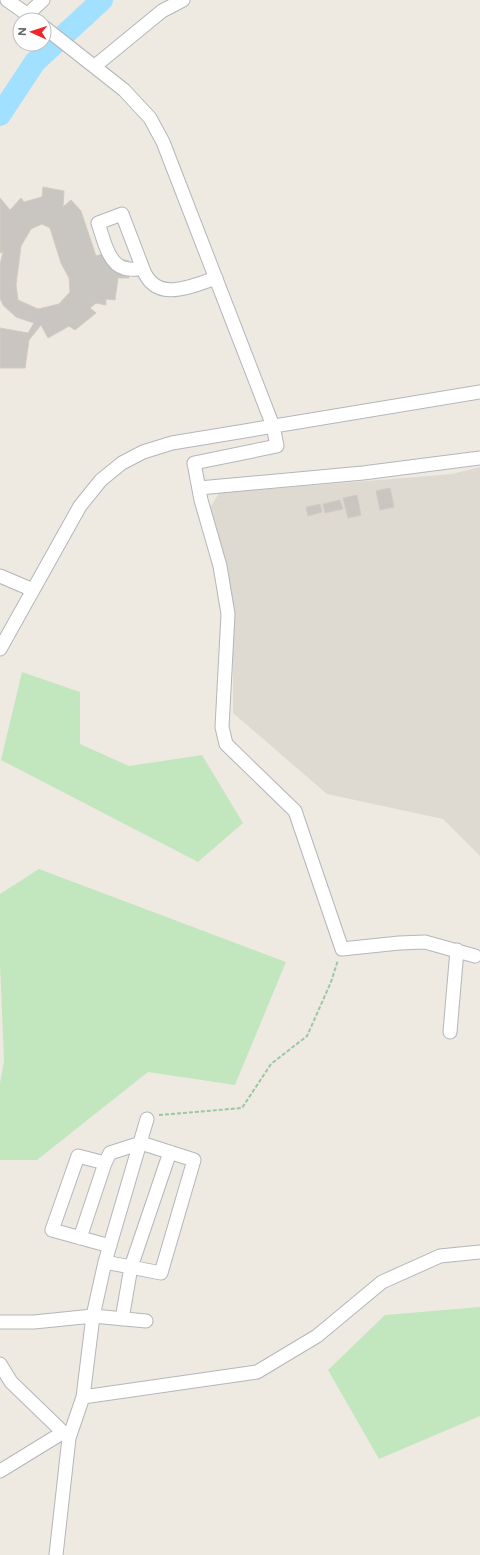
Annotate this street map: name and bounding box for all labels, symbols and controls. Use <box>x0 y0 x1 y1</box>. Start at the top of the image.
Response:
north arrow <box>12 12 52 52</box>
text: N <box>16 27 29 36</box>

